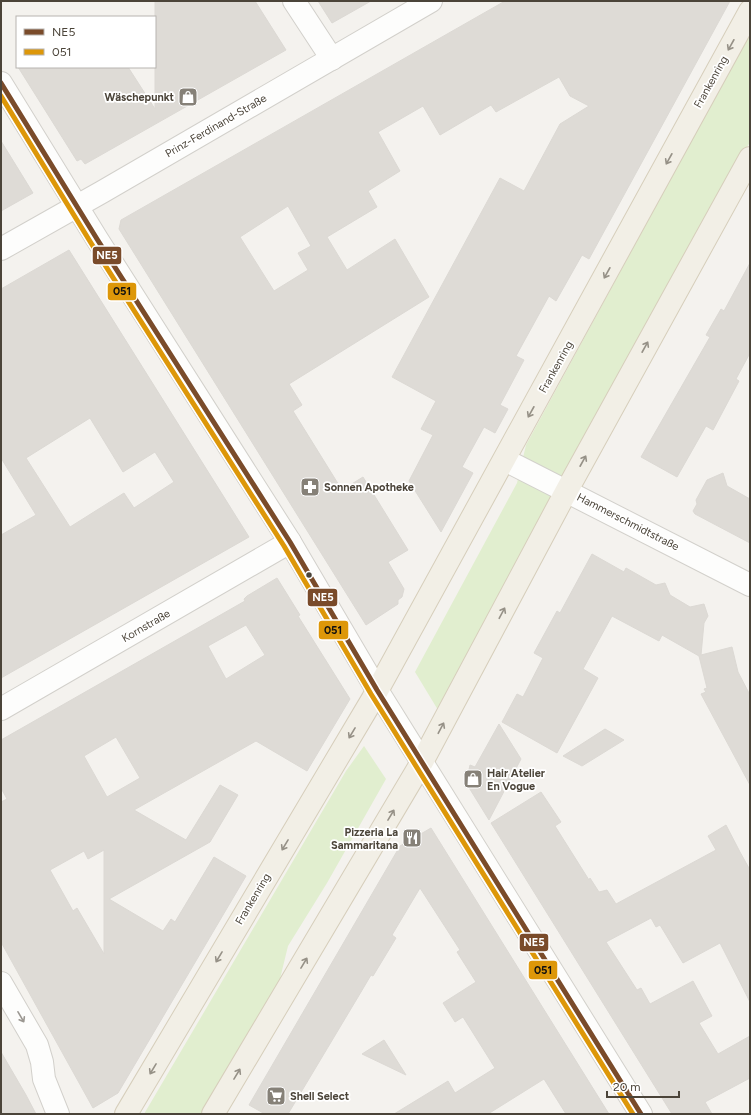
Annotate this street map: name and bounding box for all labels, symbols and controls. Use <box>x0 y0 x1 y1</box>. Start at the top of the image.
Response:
legend <box>16 16 156 68</box>
text: NE5 <box>52 25 75 39</box>
one-way arrow <box>727 39 735 51</box>
text: 051 <box>52 45 72 59</box>
street label: Frankenring <box>691 54 731 110</box>
shop icon: Wäschepunkt <box>177 86 199 108</box>
place label: Wäschepunkt <box>104 91 175 104</box>
street label: Prinz-Ferdinand-Straße <box>163 92 269 160</box>
one-way arrow <box>665 153 672 165</box>
line badge: NE5 <box>92 246 122 265</box>
text: NE5 <box>96 249 118 262</box>
one-way arrow <box>602 267 610 279</box>
line badge: 051 <box>107 282 137 301</box>
text: 051 <box>113 285 131 298</box>
street label: Frankenring <box>536 339 576 395</box>
one-way arrow <box>642 341 650 353</box>
one-way arrow <box>527 406 534 418</box>
one-way arrow <box>579 455 587 467</box>
pharmacy icon: Sonnen Apotheke <box>299 476 321 498</box>
place label: Sonnen Apotheke <box>324 481 414 494</box>
street label: Hammerschmidtstraße <box>575 491 681 553</box>
unlabelled marker <box>304 570 314 580</box>
line badge: NE5 <box>307 588 338 607</box>
text: NE5 <box>312 591 334 604</box>
street label: Kornstraße <box>120 607 172 645</box>
one-way arrow <box>498 607 506 619</box>
line badge: 051 <box>318 620 349 640</box>
text: 051 <box>324 624 342 637</box>
one-way arrow <box>437 722 445 734</box>
one-way arrow <box>347 727 355 739</box>
place label: Hair Atelier En Vogue <box>487 767 546 793</box>
shop icon: Hair Atelier En Vogue <box>462 768 484 790</box>
one-way arrow <box>388 809 396 821</box>
place label: Pizzeria La Sammaritana <box>331 826 398 852</box>
restaurant icon: Pizzeria La Sammaritana <box>401 827 423 849</box>
one-way arrow <box>281 839 289 851</box>
street label: Frankenring <box>233 871 273 927</box>
line badge: NE5 <box>519 933 549 952</box>
text: NE5 <box>523 936 545 949</box>
one-way arrow <box>215 951 223 962</box>
one-way arrow <box>300 957 308 969</box>
line badge: 051 <box>528 960 558 980</box>
text: 051 <box>534 964 552 977</box>
one-way arrow <box>17 1011 25 1023</box>
one-way arrow <box>148 1063 156 1075</box>
one-way arrow <box>233 1068 241 1080</box>
scale bar <box>607 1073 679 1099</box>
text: 20 m <box>613 1080 641 1094</box>
supermarket icon: Shell Select <box>265 1085 287 1107</box>
place label: Shell Select <box>290 1090 350 1103</box>

